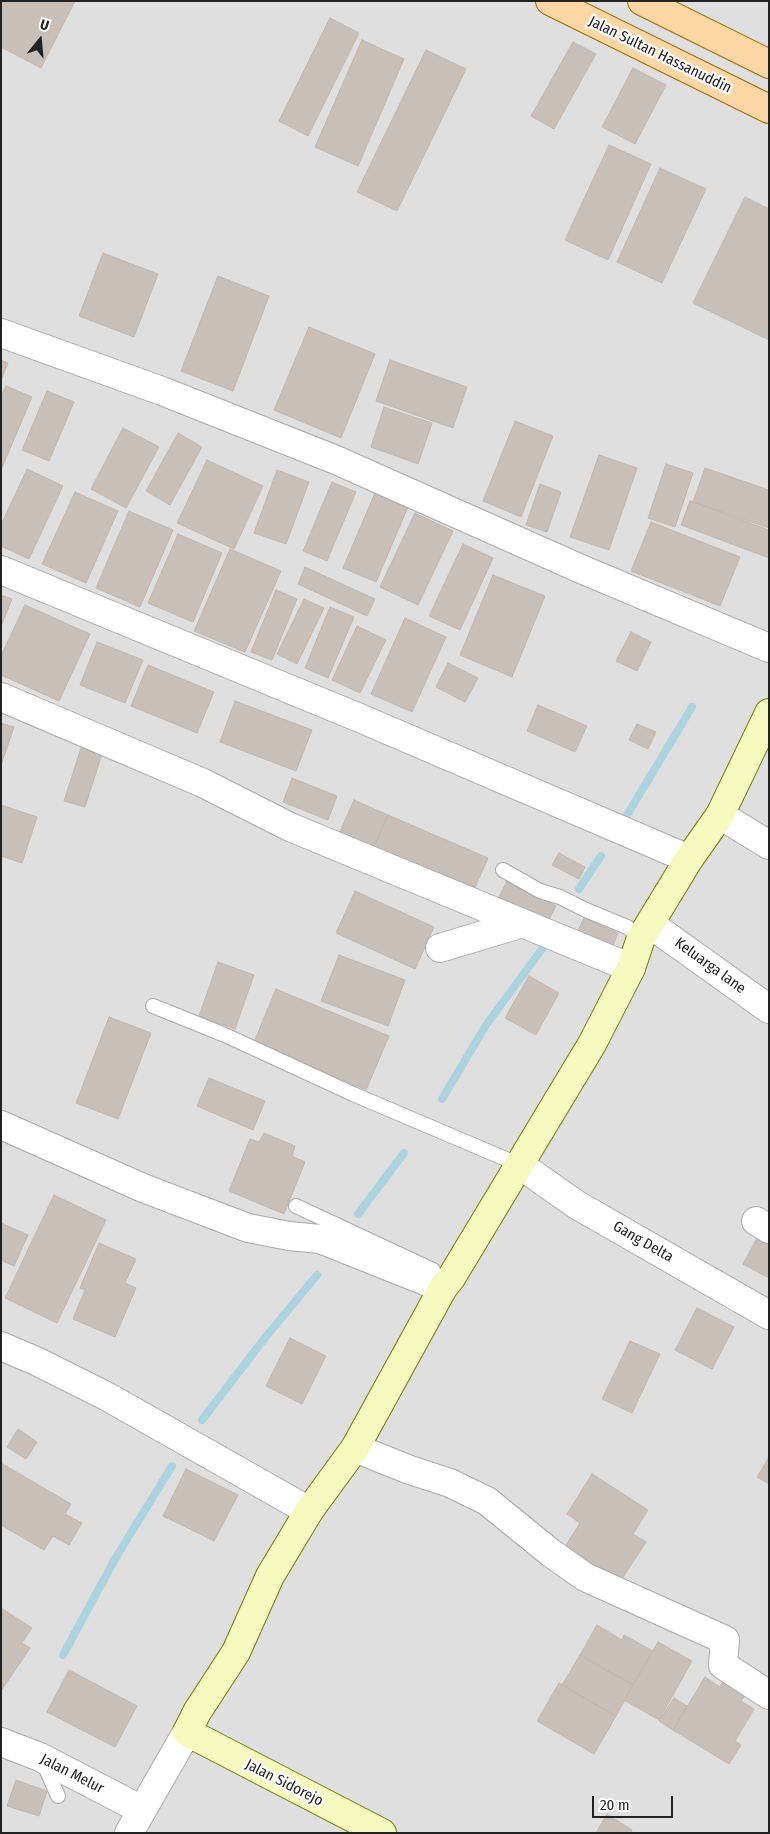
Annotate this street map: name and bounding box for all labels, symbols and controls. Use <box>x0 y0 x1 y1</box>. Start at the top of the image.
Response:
street label: Jalan Sultan Hassanuddin <box>586 13 734 97</box>
north arrow <box>15 15 65 65</box>
text: U <box>38 16 51 35</box>
street label: Keluarga lane <box>671 934 749 998</box>
street label: Gang Delta <box>610 1218 676 1266</box>
street label: Jalan Melur <box>37 1750 107 1798</box>
street label: Jalan Sidorejo <box>242 1756 326 1810</box>
scale bar <box>595 1786 676 1818</box>
text: 20 m <box>600 1796 630 1814</box>

